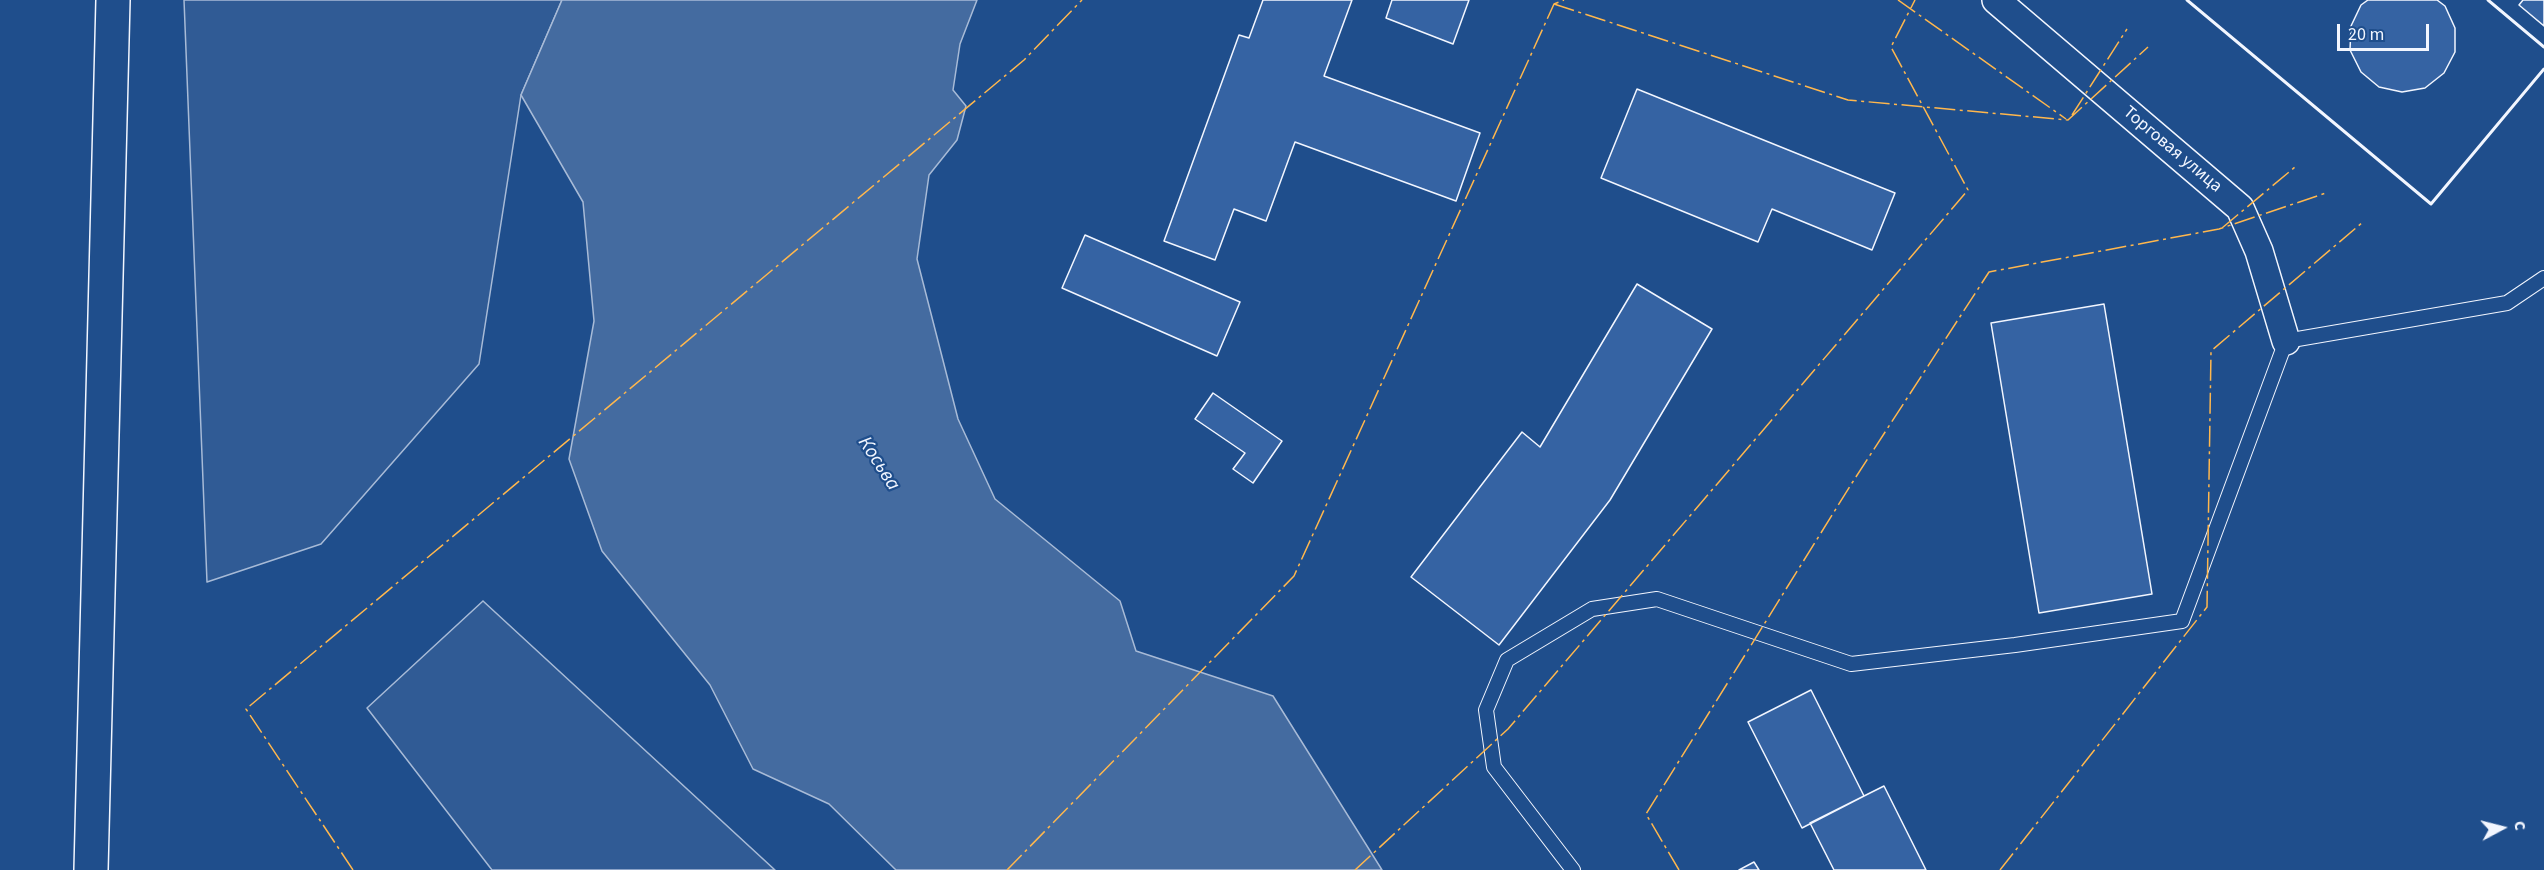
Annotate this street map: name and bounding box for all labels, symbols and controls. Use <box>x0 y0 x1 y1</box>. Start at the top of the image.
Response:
scale bar <box>2340 12 2432 50</box>
text: 20 m <box>2348 22 2384 47</box>
street label: Торговая улица <box>2118 102 2226 198</box>
water label: Косьва <box>852 432 904 496</box>
north arrow <box>2472 798 2532 858</box>
text: С <box>2508 820 2531 832</box>

